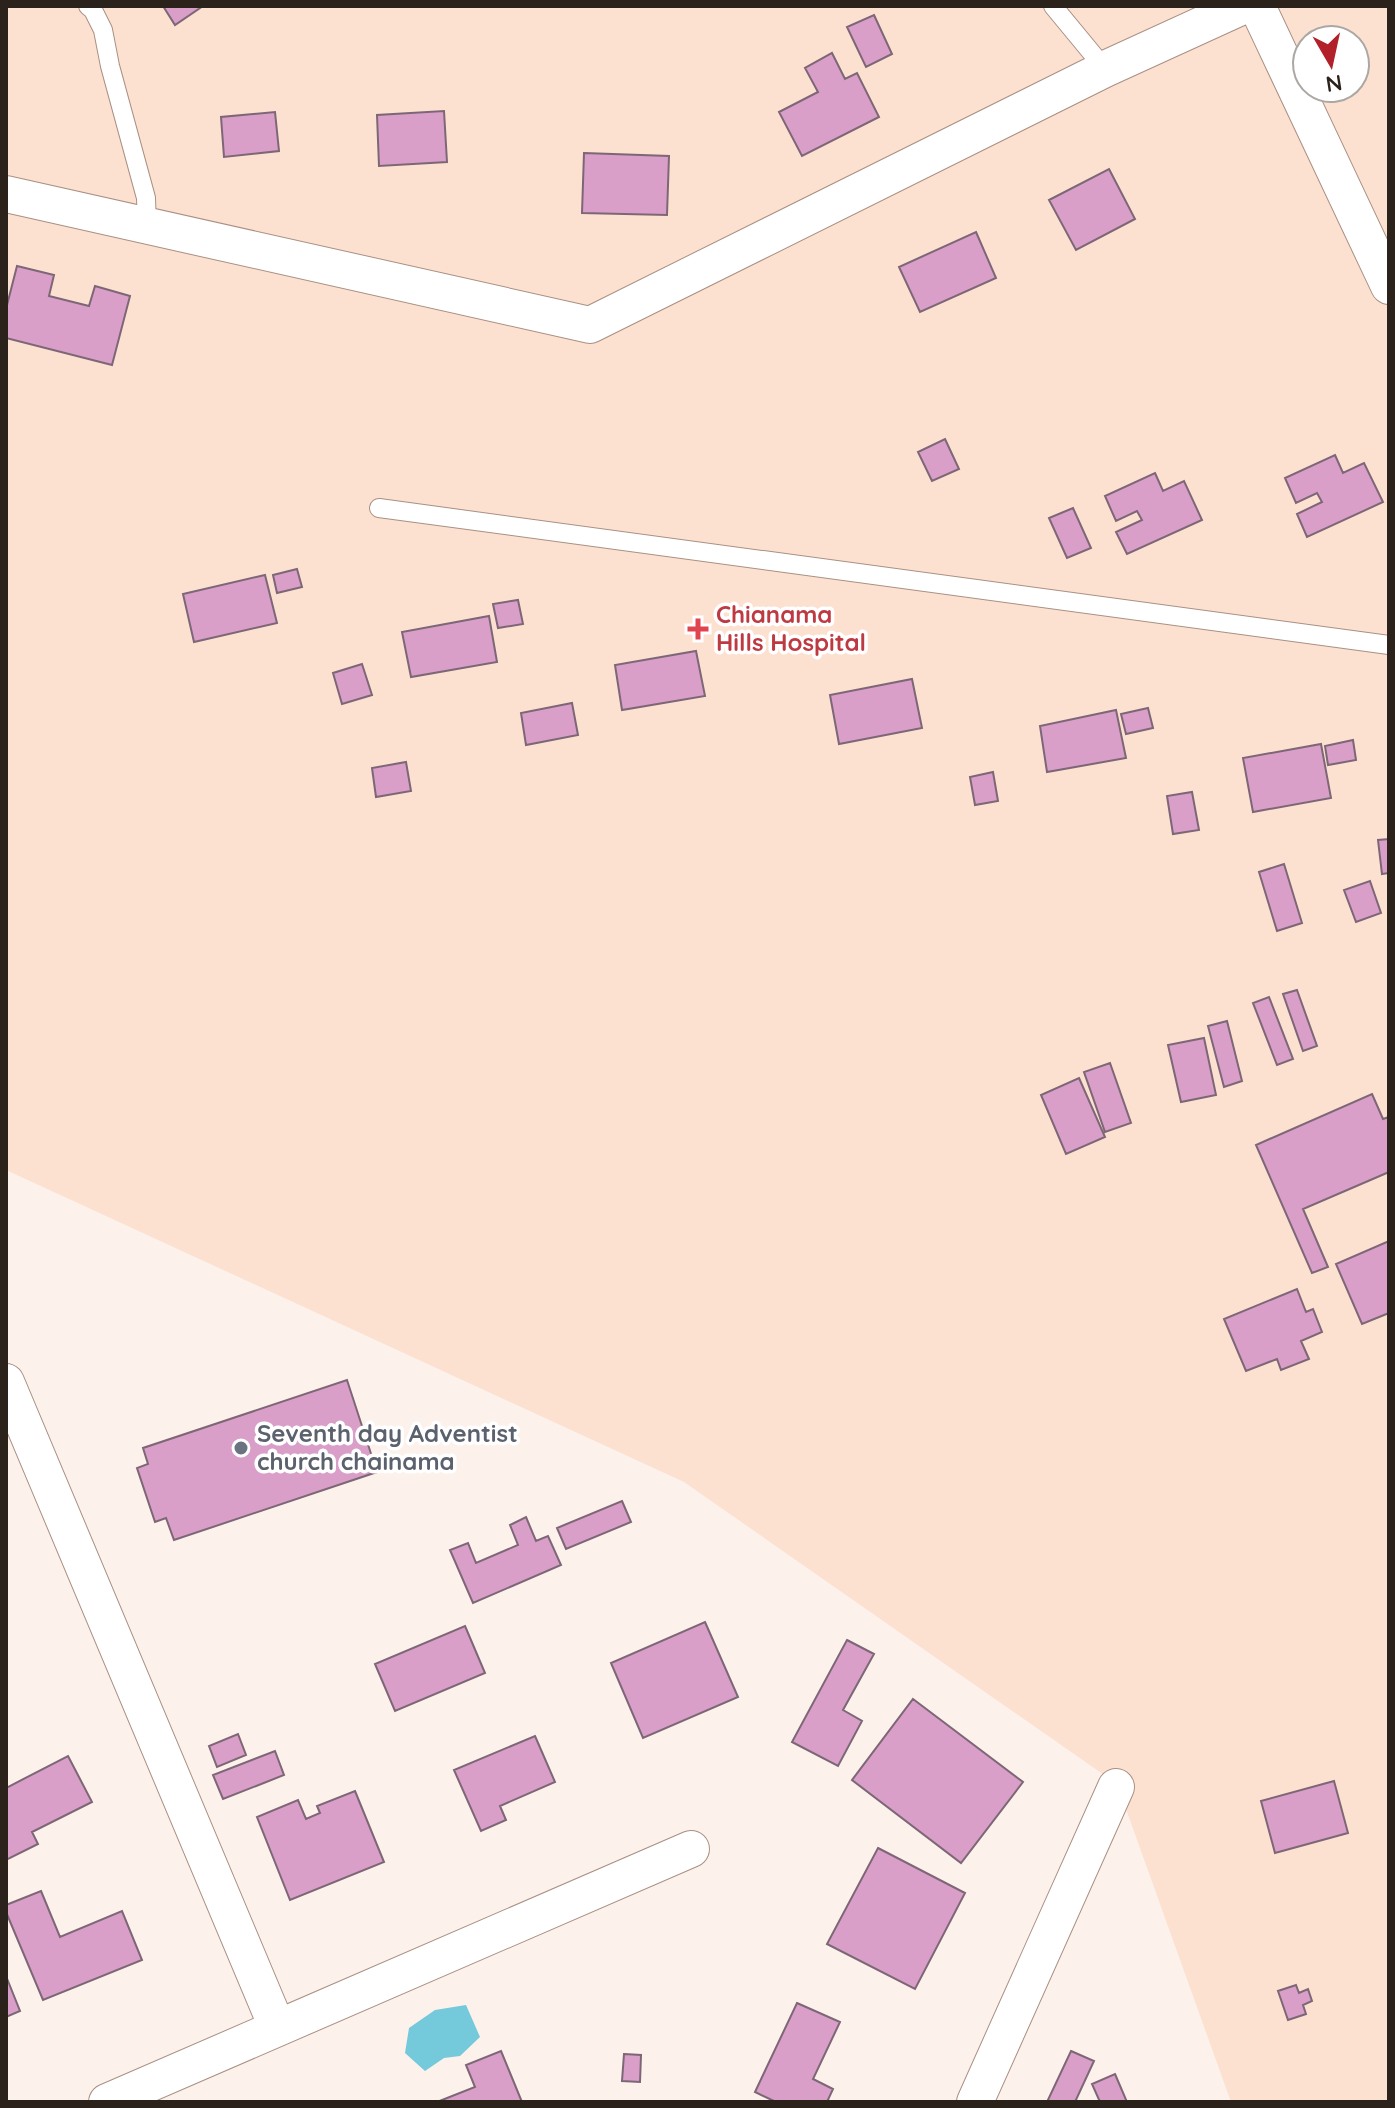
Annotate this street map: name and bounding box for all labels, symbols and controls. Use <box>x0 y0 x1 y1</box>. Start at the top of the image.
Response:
north arrow <box>1291 24 1371 104</box>
text: N <box>1324 69 1344 99</box>
place label: Chianama Hills Hospital <box>716 599 866 657</box>
marker: Chianama Hills Hospital <box>687 618 709 640</box>
place label: Seventh day Adventist church chainama <box>257 1418 518 1476</box>
marker: Seventh day Adventist church chainama <box>232 1439 250 1457</box>

